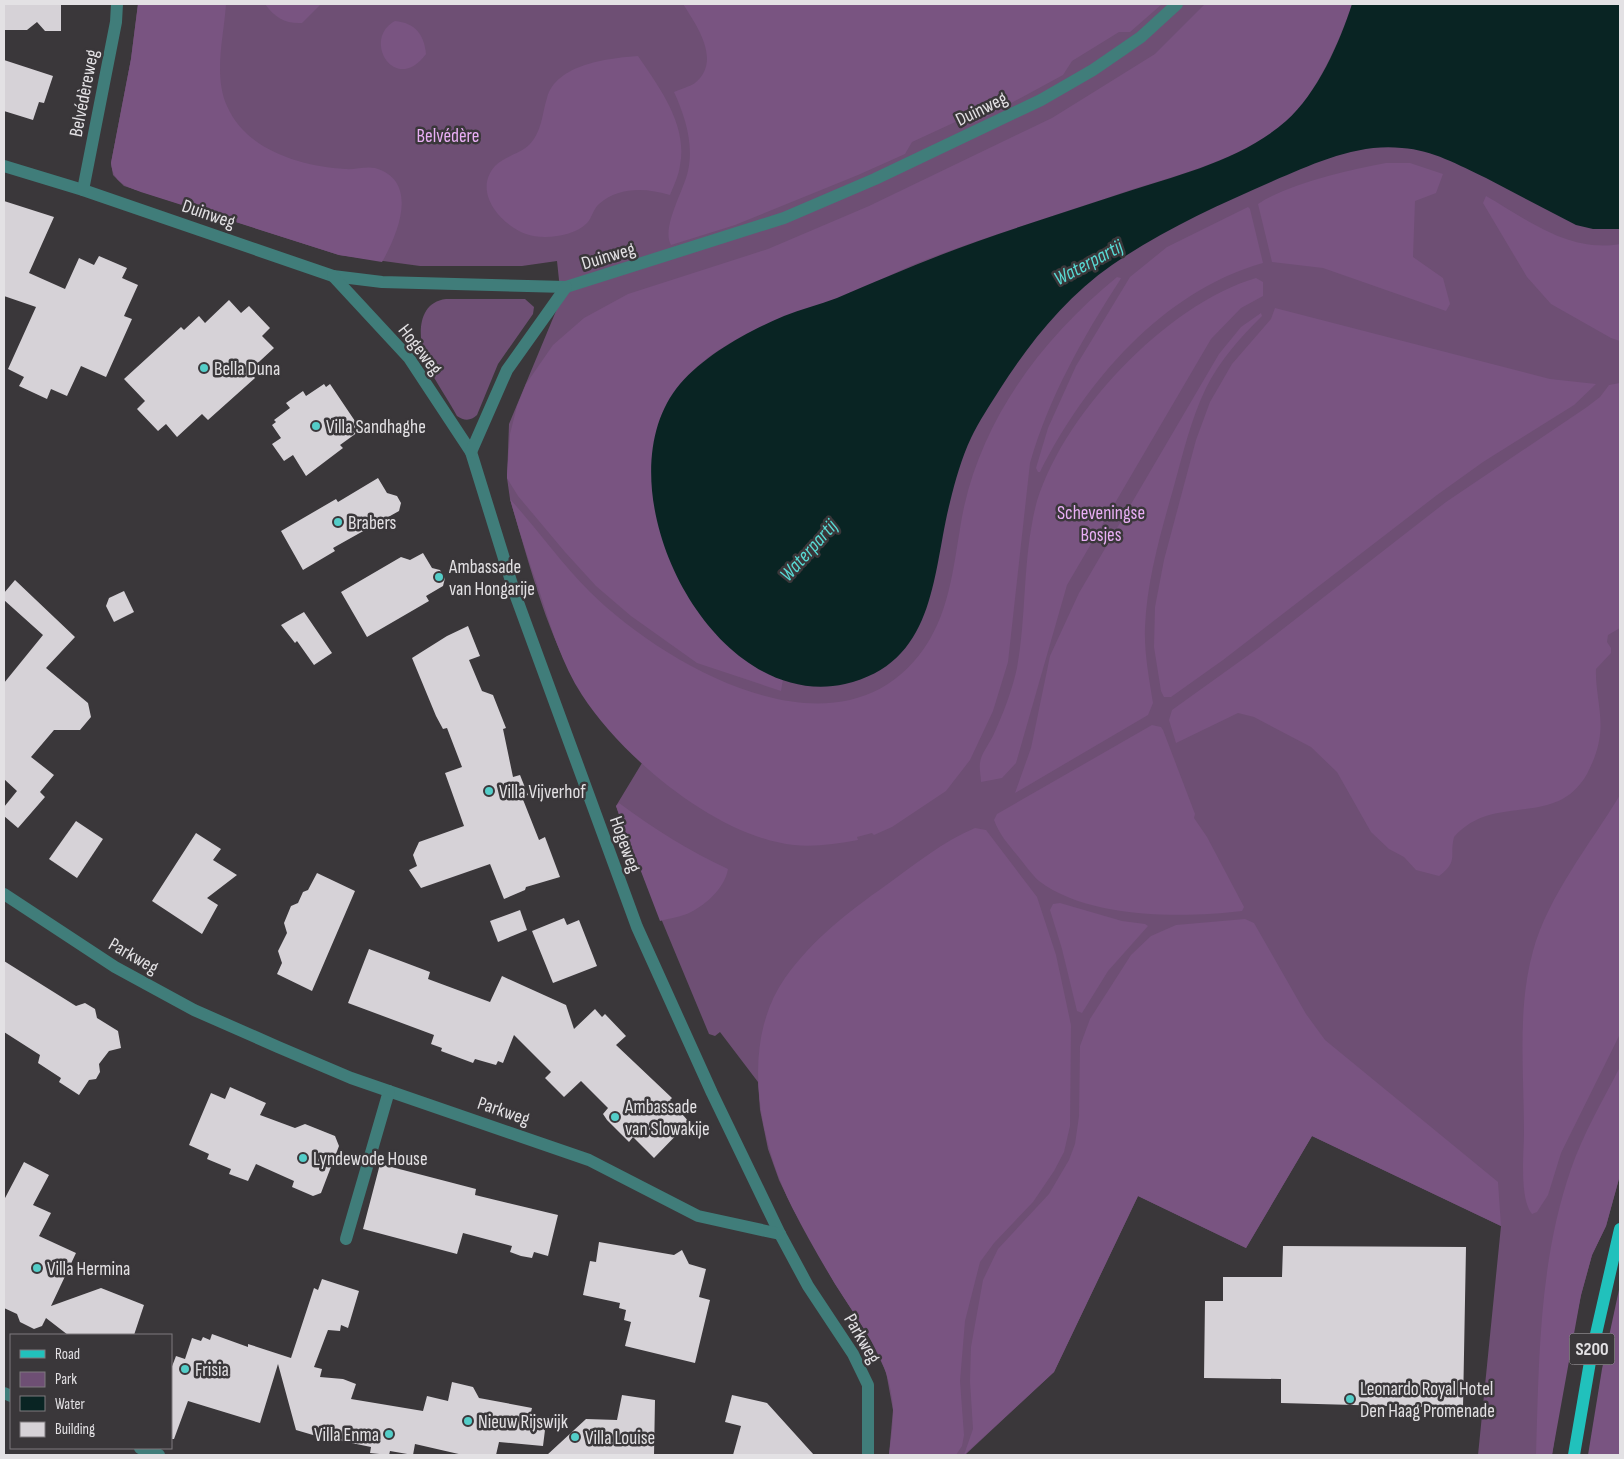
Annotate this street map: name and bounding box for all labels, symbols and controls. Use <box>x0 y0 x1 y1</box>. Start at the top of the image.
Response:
street label: Belvédèreweg <box>65 47 104 139</box>
street label: Duinweg <box>952 87 1012 132</box>
park label: Belvédère <box>417 125 479 148</box>
street label: Duinweg <box>179 195 239 234</box>
water label: Waterpartij <box>1050 234 1129 291</box>
street label: Duinweg <box>579 237 638 275</box>
street label: Hogeweg <box>393 320 447 380</box>
place label: Bella Duna <box>214 358 280 381</box>
marker: Bella Duna <box>198 362 210 374</box>
place label: Villa Sandhaghe <box>326 416 426 439</box>
marker: Villa Sandhaghe <box>310 420 322 432</box>
park label: Scheveningse Bosjes <box>1057 502 1145 547</box>
place label: Brabers <box>348 512 397 535</box>
water label: Waterpartij <box>775 514 844 587</box>
marker: Brabers <box>332 516 344 528</box>
place label: Ambassade van Hongarije <box>448 556 535 601</box>
marker: Ambassade van Hongarije <box>433 571 445 583</box>
place label: Villa Vijverhof <box>499 781 586 804</box>
marker: Villa Vijverhof <box>483 785 495 797</box>
street label: Hogeweg <box>604 813 646 876</box>
street label: Parkweg <box>104 933 163 980</box>
street label: Parkweg <box>474 1092 533 1131</box>
place label: Ambassade van Slowakije <box>624 1096 710 1141</box>
marker: Ambassade van Slowakije <box>609 1111 621 1123</box>
place label: Lyndewode House <box>313 1148 428 1171</box>
marker: Lyndewode House <box>297 1152 309 1164</box>
place label: Villa Hermina <box>47 1258 130 1281</box>
marker: Villa Hermina <box>31 1262 43 1274</box>
street label: Parkweg <box>838 1310 885 1368</box>
legend <box>10 1334 172 1449</box>
road number: S200 <box>1570 1334 1614 1365</box>
text: Road <box>55 1345 80 1364</box>
place label: Frisia <box>195 1359 229 1382</box>
marker: Frisia <box>179 1363 191 1375</box>
text: Park <box>55 1370 77 1389</box>
place label: Leonardo Royal Hotel Den Haag Promenade <box>1360 1378 1495 1423</box>
marker: Leonardo Royal Hotel Den Haag Promenade <box>1344 1393 1356 1405</box>
text: Water <box>55 1395 86 1414</box>
place label: Nieuw Rijswijk <box>478 1411 569 1434</box>
marker: Nieuw Rijswijk <box>462 1415 474 1427</box>
text: Building <box>55 1420 95 1439</box>
place label: Villa Enma <box>314 1424 379 1447</box>
place label: Villa Louise <box>585 1427 655 1450</box>
marker: Villa Enma <box>383 1428 395 1440</box>
marker: Villa Louise <box>569 1431 581 1443</box>

